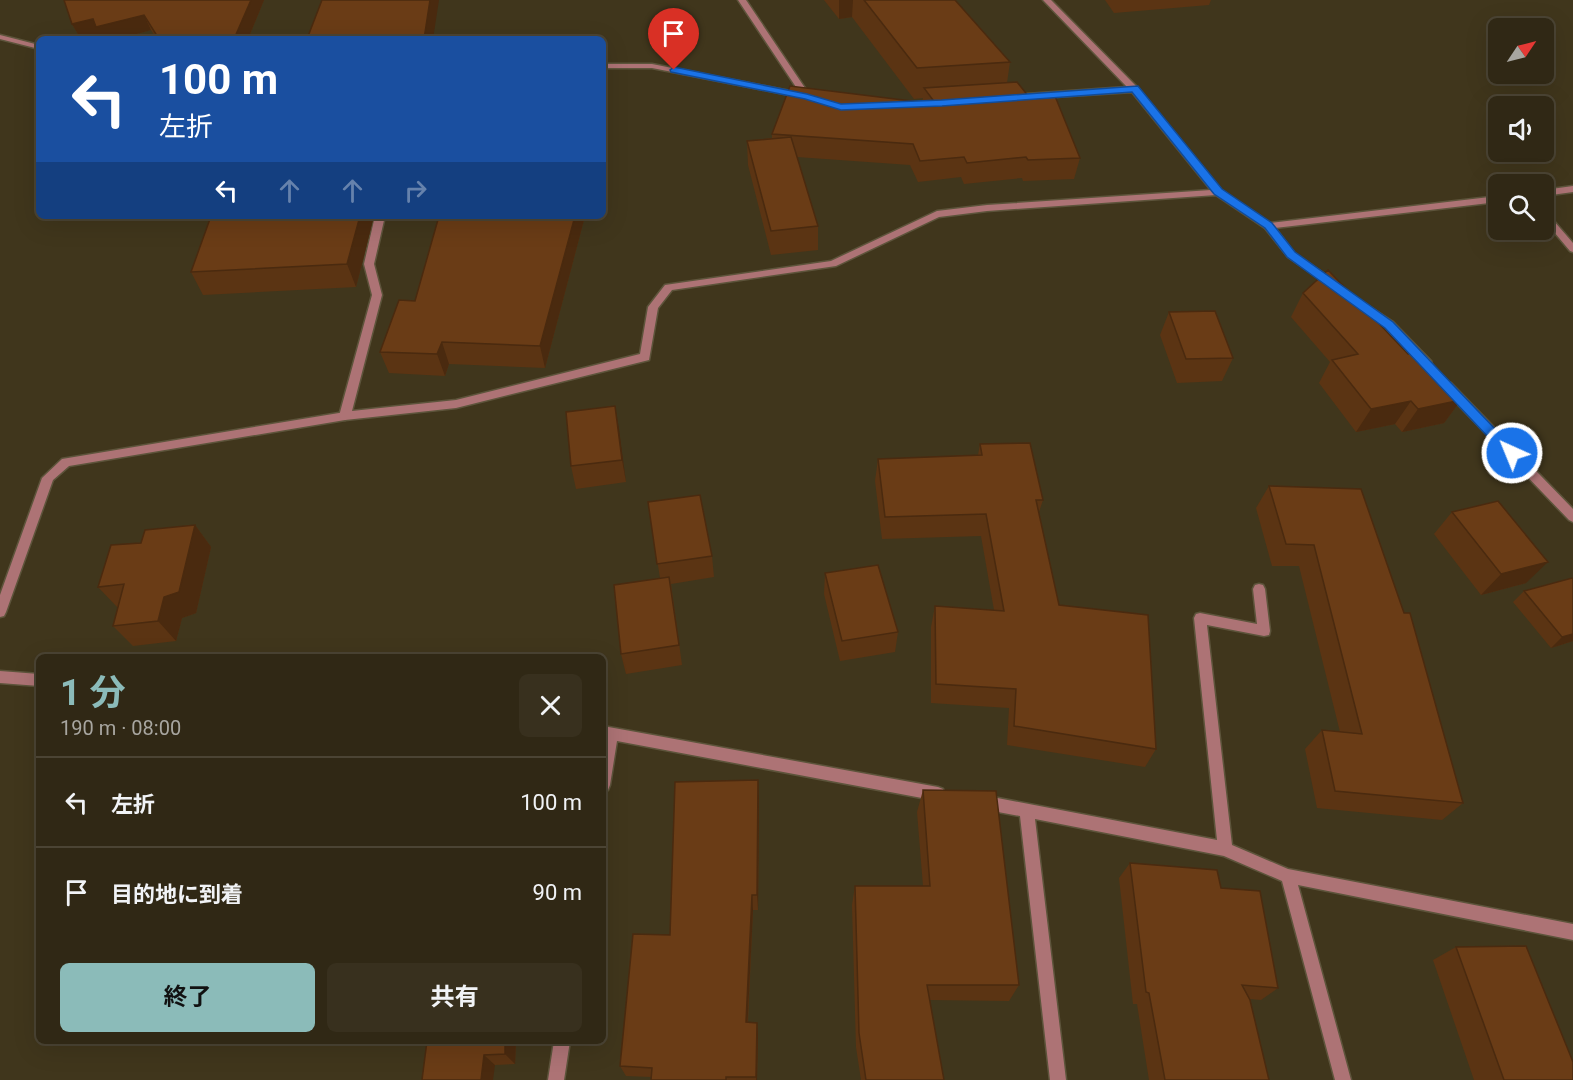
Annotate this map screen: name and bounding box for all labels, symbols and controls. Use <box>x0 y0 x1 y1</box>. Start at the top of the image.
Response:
pin <box>648 8 699 70</box>
icon: arrive <box>657 17 690 50</box>
north arrow <box>1488 18 1554 84</box>
map controls <box>1488 18 1554 240</box>
text: 100 m <box>159 55 278 104</box>
icon: left <box>60 60 138 138</box>
button: sound <box>1488 96 1554 162</box>
text: 左折 <box>159 111 213 143</box>
icon: left <box>210 174 243 207</box>
icon: ahead <box>273 174 306 207</box>
icon: ahead <box>336 174 369 207</box>
icon: right <box>399 174 432 207</box>
button: search <box>1488 174 1554 240</box>
position arrow <box>1480 421 1544 485</box>
text: 1 分 <box>60 672 126 714</box>
button: close <box>519 674 582 737</box>
text: 190 m · 08:00 <box>60 716 181 740</box>
icon: left <box>60 786 93 819</box>
text: 100 m <box>520 790 582 815</box>
text: 左折 <box>111 792 155 817</box>
icon: arrive <box>60 876 93 909</box>
text: 90 m <box>533 880 582 905</box>
text: 目的地に到着 <box>111 882 243 907</box>
button: 終了 <box>60 963 315 1032</box>
button: 共有 <box>327 963 582 1032</box>

